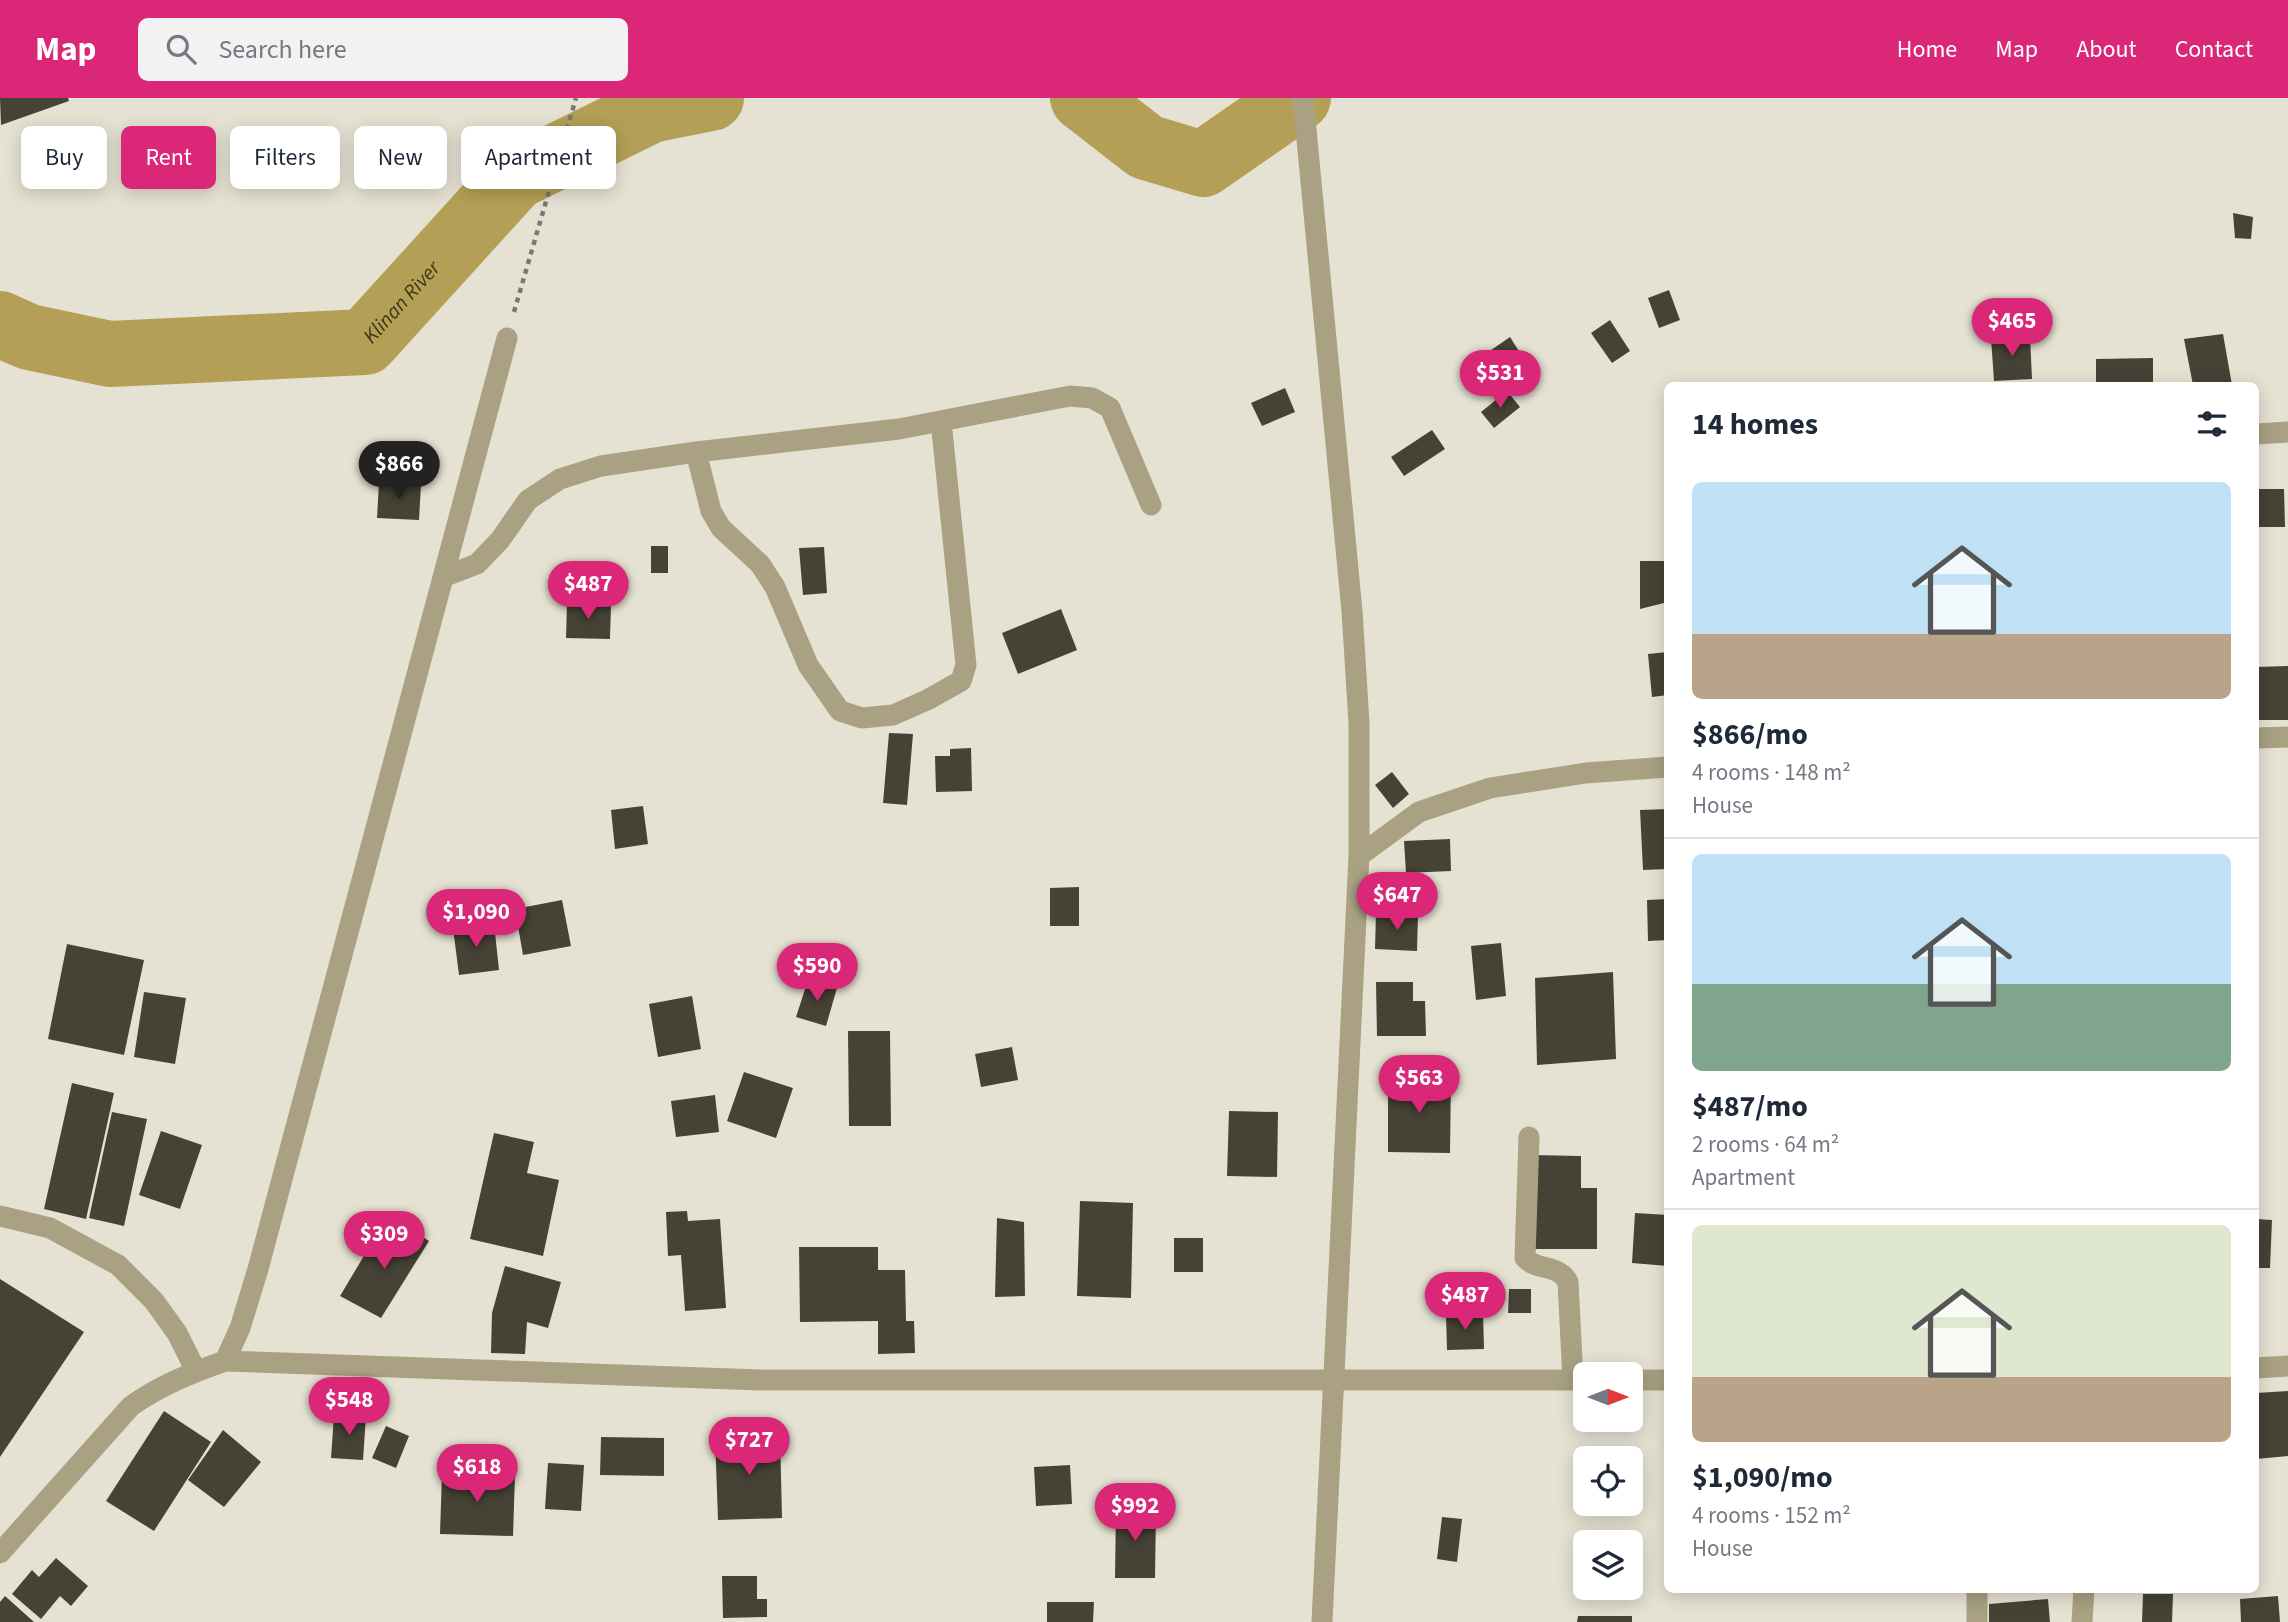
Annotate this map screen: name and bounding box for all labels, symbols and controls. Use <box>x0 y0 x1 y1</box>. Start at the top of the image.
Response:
search box <box>138 18 628 81</box>
text: Map <box>35 26 96 73</box>
icon: search <box>162 30 200 68</box>
text: Search here <box>218 31 347 68</box>
text: Home <box>1897 32 1957 67</box>
text: Map <box>1995 32 2038 67</box>
text: About <box>2076 32 2137 67</box>
text: Contact <box>2175 32 2253 67</box>
chip: Buy <box>21 126 107 189</box>
chip: Rent <box>121 126 216 189</box>
chip: Filters <box>230 126 340 189</box>
chip: New <box>354 126 447 189</box>
chip: Apartment <box>461 126 616 189</box>
water label: Klinan River <box>356 253 448 350</box>
pin: $465 <box>1971 299 2053 358</box>
text: $465 <box>1988 304 2036 337</box>
pin: $531 <box>1459 350 1541 410</box>
text: $531 <box>1476 356 1524 389</box>
text: 14 homes <box>1692 403 1818 446</box>
icon: filters <box>2193 405 2231 443</box>
pin: $866 <box>358 442 440 501</box>
text: $866 <box>375 447 423 480</box>
icon: home <box>1899 527 2025 653</box>
pin: $487 <box>547 561 629 621</box>
text: $487 <box>564 567 612 600</box>
text: $866/mo <box>1692 713 1808 756</box>
text: 4 rooms · 148 m² <box>1692 756 1851 789</box>
text: House <box>1692 789 1753 822</box>
pin: $647 <box>1356 872 1438 932</box>
text: $647 <box>1373 878 1421 911</box>
pin: $1,090 <box>419 890 533 949</box>
text: $1,090 <box>442 895 510 928</box>
icon: home <box>1899 899 2025 1025</box>
pin: $590 <box>776 944 858 1003</box>
text: $590 <box>793 949 841 982</box>
pin: $563 <box>1378 1056 1460 1115</box>
text: $563 <box>1395 1061 1443 1094</box>
text: $487/mo <box>1692 1085 1808 1128</box>
text: 2 rooms · 64 m² <box>1692 1128 1839 1161</box>
text: Apartment <box>1692 1161 1795 1194</box>
pin: $309 <box>343 1212 425 1271</box>
text: $309 <box>360 1217 408 1250</box>
icon: home <box>1899 1270 2025 1396</box>
pin: $487 <box>1424 1272 1506 1332</box>
text: $487 <box>1441 1278 1489 1311</box>
north arrow <box>1573 1362 1643 1432</box>
map controls <box>1573 1362 1643 1600</box>
pin: $548 <box>308 1378 390 1437</box>
text: $548 <box>325 1383 373 1416</box>
pin: $727 <box>708 1418 790 1477</box>
text: $727 <box>725 1423 773 1456</box>
pin: $618 <box>436 1444 518 1504</box>
button: locate <box>1573 1446 1643 1516</box>
text: $618 <box>453 1450 501 1483</box>
text: $1,090/mo <box>1692 1456 1833 1499</box>
pin: $992 <box>1094 1484 1176 1543</box>
text: $992 <box>1111 1489 1159 1522</box>
text: 4 rooms · 152 m² <box>1692 1499 1851 1532</box>
button: layers <box>1573 1530 1643 1600</box>
text: House <box>1692 1532 1753 1565</box>

